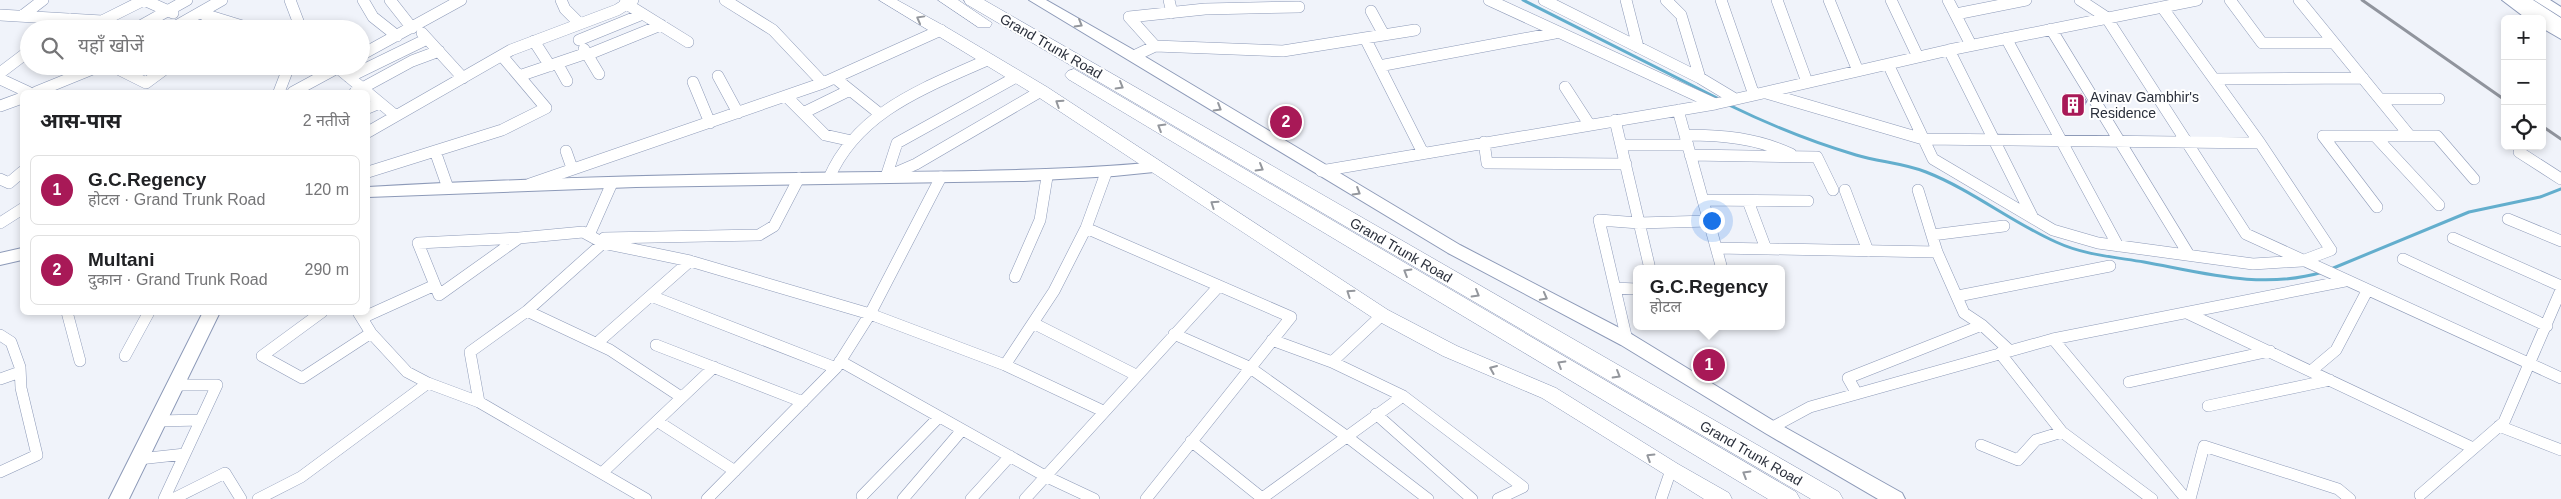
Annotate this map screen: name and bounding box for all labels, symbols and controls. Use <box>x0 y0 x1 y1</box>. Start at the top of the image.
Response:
street label: Grand Trunk Road <box>997 10 1105 82</box>
one-way arrow <box>917 15 926 25</box>
map controls <box>2501 15 2546 150</box>
button: + <box>2501 15 2546 60</box>
one-way arrow <box>1073 18 1082 28</box>
search box <box>20 20 370 75</box>
icon: search <box>38 34 66 62</box>
text: यहाँ खोजें <box>78 35 144 56</box>
button: − <box>2501 60 2546 105</box>
one-way arrow <box>1114 80 1123 90</box>
place label: Avinav Gambhir's Residence <box>2090 89 2199 121</box>
building icon: Avinav Gambhir's Residence <box>2060 92 2086 118</box>
one-way arrow <box>1056 99 1065 109</box>
one-way arrow <box>1213 101 1222 111</box>
pin: 2 <box>1270 103 1302 141</box>
button: locate <box>2501 105 2546 150</box>
text: आस-पास <box>40 109 121 132</box>
text: 2 नतीजे <box>303 112 350 129</box>
one-way arrow <box>1158 123 1167 133</box>
one-way arrow <box>1254 162 1263 172</box>
text: G.C.Regency <box>88 169 206 190</box>
text: 1 <box>53 181 61 198</box>
text: 120 m <box>305 181 349 198</box>
one-way arrow <box>1352 185 1361 195</box>
text: होटल · Grand Trunk Road <box>88 191 265 208</box>
one-way arrow <box>1211 200 1220 210</box>
your location <box>1699 208 1725 234</box>
street label: Grand Trunk Road <box>1347 214 1455 286</box>
text: Multani <box>88 249 155 270</box>
text: 2 <box>53 261 61 278</box>
text: 290 m <box>305 261 349 278</box>
popup <box>1633 265 1785 330</box>
one-way arrow <box>1403 268 1412 278</box>
text: दुकान · Grand Trunk Road <box>88 271 268 288</box>
text: G.C.Regency <box>1650 276 1768 297</box>
one-way arrow <box>1470 288 1479 298</box>
one-way arrow <box>1346 290 1355 300</box>
one-way arrow <box>1539 291 1548 301</box>
text: होटल <box>1650 298 1681 315</box>
pin: 1 <box>1693 346 1725 384</box>
one-way arrow <box>1558 361 1567 371</box>
one-way arrow <box>1489 365 1498 376</box>
one-way arrow <box>1611 369 1620 379</box>
street label: Grand Trunk Road <box>1697 417 1805 489</box>
one-way arrow <box>1646 453 1655 463</box>
one-way arrow <box>1743 471 1752 481</box>

